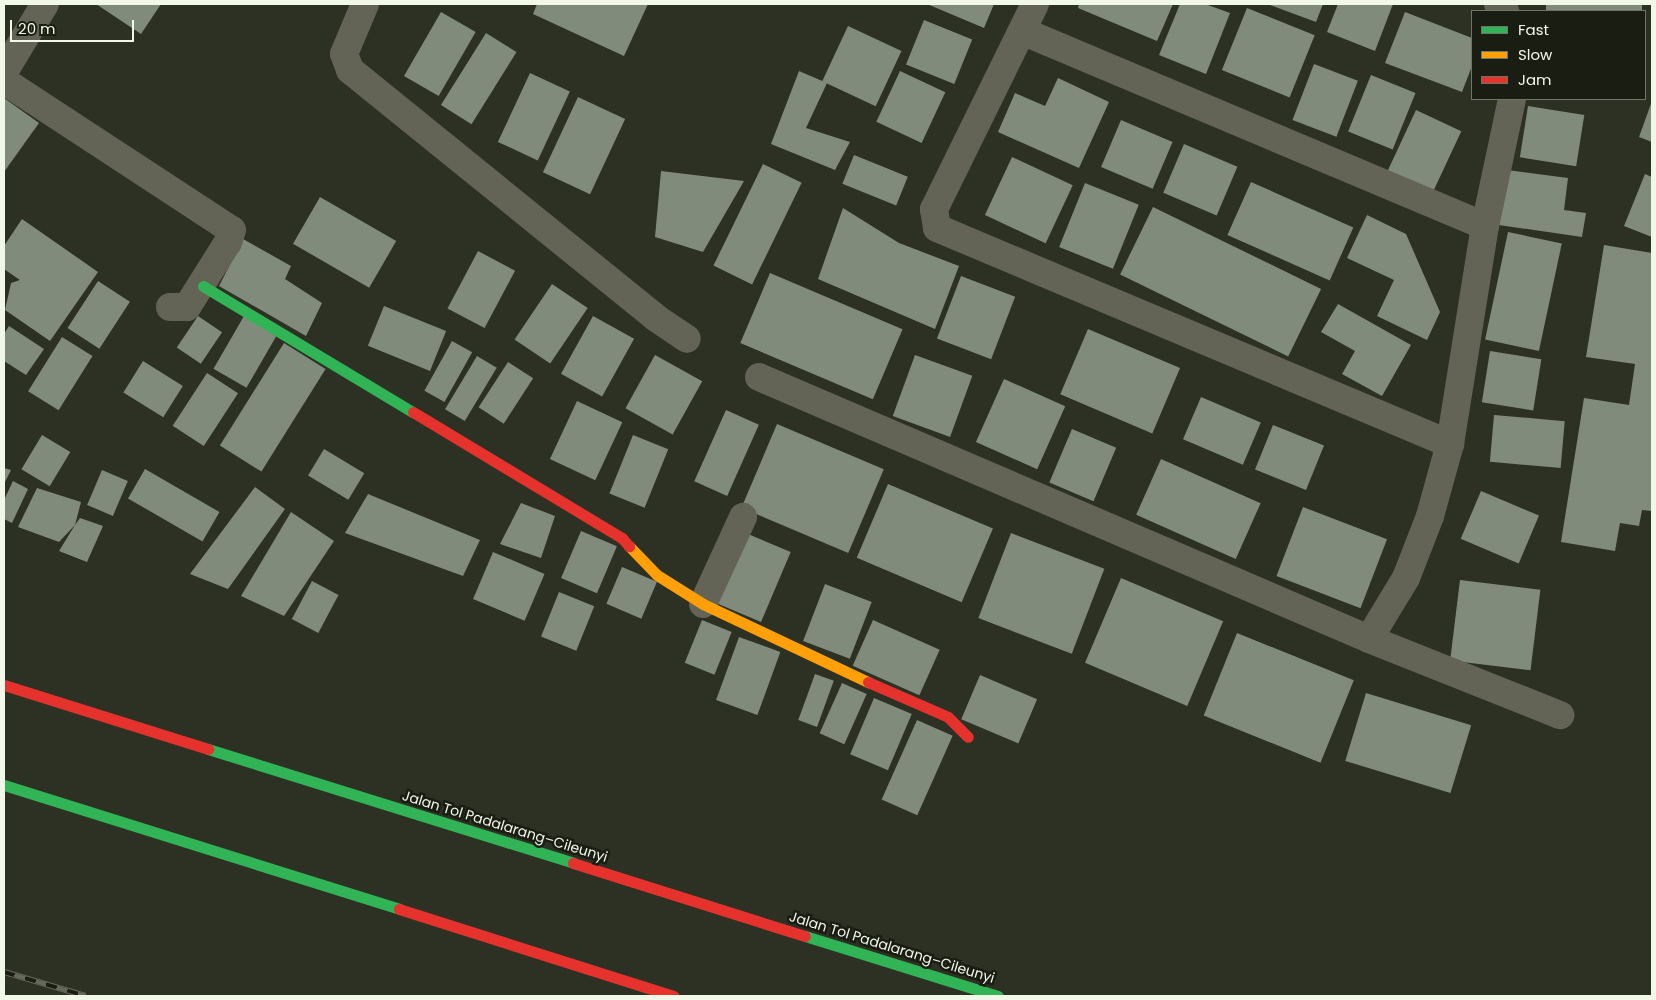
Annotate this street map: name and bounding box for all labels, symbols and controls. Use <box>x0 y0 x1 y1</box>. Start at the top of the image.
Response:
scale bar <box>12 10 136 42</box>
legend <box>1471 10 1646 100</box>
text: 20 m <box>18 18 56 39</box>
text: Fast <box>1518 19 1549 40</box>
text: Slow <box>1518 44 1552 65</box>
text: Jam <box>1518 69 1552 90</box>
street label: Jalan Tol Padalarang–Cileunyi <box>400 787 610 865</box>
street label: Jalan Tol Padalarang–Cileunyi <box>787 908 997 986</box>

